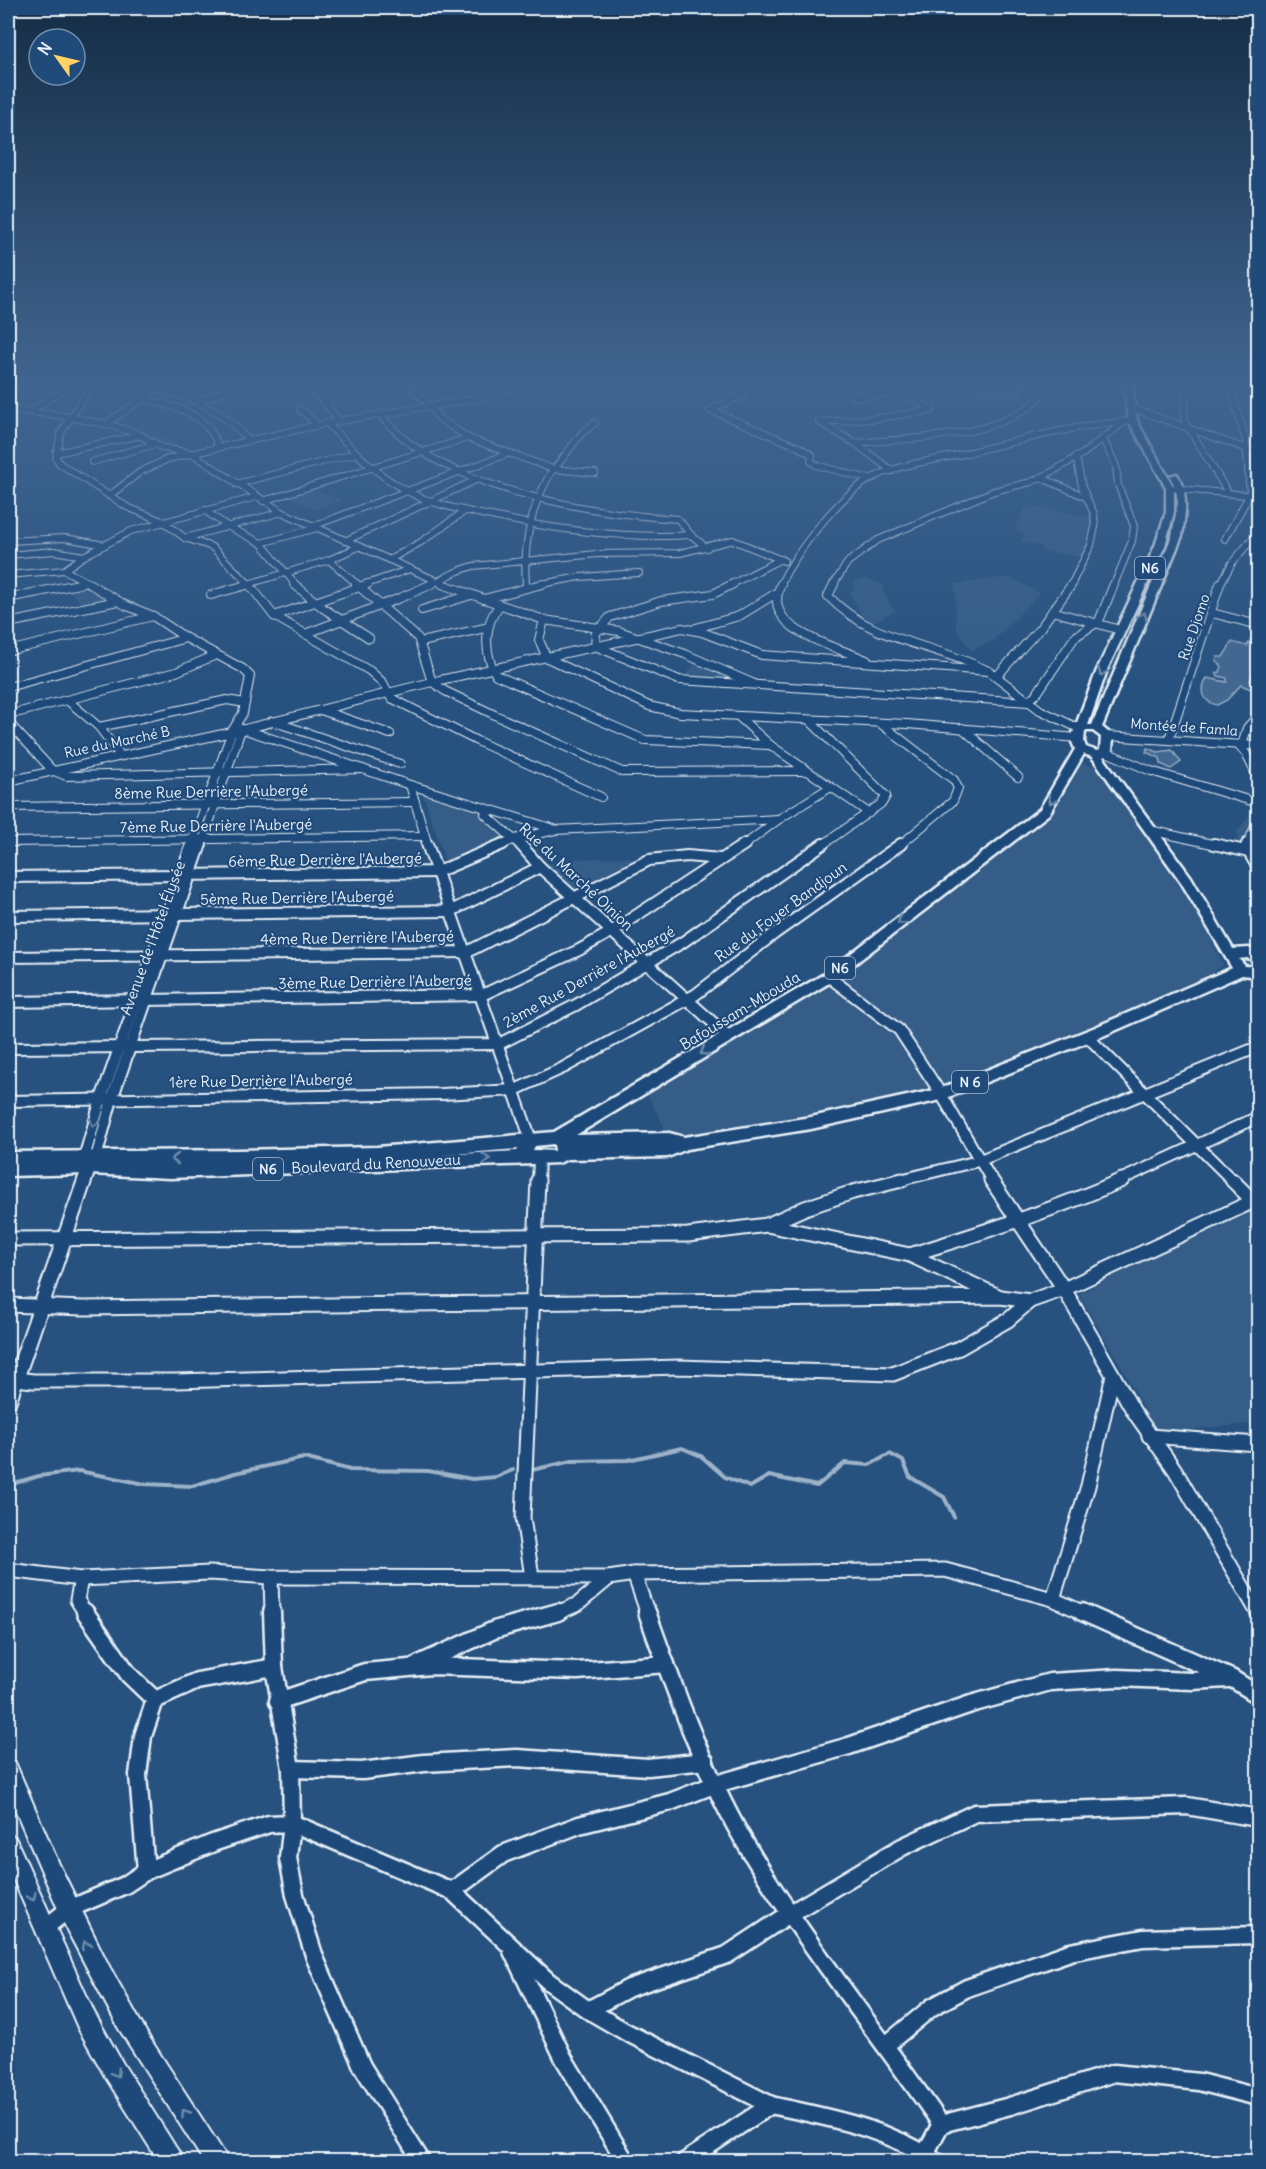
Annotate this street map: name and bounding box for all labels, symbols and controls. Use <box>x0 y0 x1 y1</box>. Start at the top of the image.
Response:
north arrow <box>27 27 87 87</box>
text: N <box>33 38 56 59</box>
road number: N6 <box>1135 557 1165 579</box>
street label: Rue Djomo <box>1174 591 1214 662</box>
one-way arrow <box>1136 612 1148 623</box>
one-way arrow <box>1096 666 1109 676</box>
street label: Montée de Famla <box>1130 714 1238 740</box>
street label: Rue du Marché B <box>62 722 172 762</box>
street label: 8ème Rue Derrière l'Aubergé <box>114 780 308 803</box>
one-way arrow <box>1048 793 1059 804</box>
street label: 7ème Rue Derrière l'Aubergé <box>120 814 312 837</box>
street label: Rue du Marché Oinion <box>515 819 638 935</box>
street label: 6ème Rue Derrière l'Aubergé <box>228 848 422 871</box>
street label: Rue du Foyer Bandjoun <box>711 857 851 966</box>
street label: Avenue de l'Hôtel Élysée <box>116 858 189 1018</box>
street label: 5ème Rue Derrière l'Aubergé <box>200 886 394 909</box>
one-way arrow <box>896 914 907 925</box>
street label: 2ème Rue Derrière l'Aubergé <box>500 921 678 1032</box>
street label: 4ème Rue Derrière l'Aubergé <box>260 926 454 949</box>
road number: N6 <box>825 957 855 979</box>
street label: Bafoussam-Mbouda <box>676 967 804 1054</box>
street label: 3ème Rue Derrière l'Aubergé <box>278 970 472 993</box>
one-way arrow <box>700 1045 710 1056</box>
street label: 1ère Rue Derrière l'Aubergé <box>169 1069 353 1092</box>
road number: N 6 <box>952 1071 988 1093</box>
one-way arrow <box>89 1117 101 1128</box>
street label: Boulevard du Renouveau <box>291 1150 461 1177</box>
one-way arrow <box>481 1152 490 1165</box>
one-way arrow <box>171 1153 180 1165</box>
road number: N6 <box>253 1158 283 1180</box>
one-way arrow <box>25 1891 37 1902</box>
one-way arrow <box>82 1941 94 1952</box>
one-way arrow <box>108 2067 120 2077</box>
one-way arrow <box>181 2109 193 2119</box>

